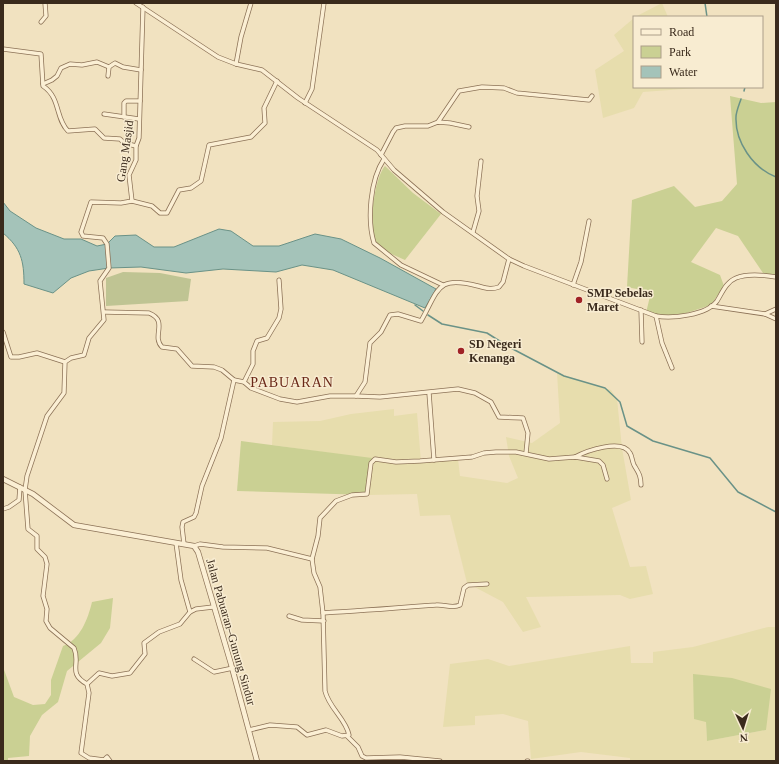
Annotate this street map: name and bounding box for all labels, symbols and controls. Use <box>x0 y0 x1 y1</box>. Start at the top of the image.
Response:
legend <box>633 16 763 88</box>
text: Road <box>669 25 694 39</box>
text: Park <box>669 45 691 59</box>
text: Water <box>669 65 697 79</box>
street label: Gang Masjid <box>114 119 136 183</box>
place label: SMP Sebelas Maret <box>587 286 653 314</box>
marker: SMP Sebelas Maret <box>574 295 584 305</box>
place label: SD Negeri Kenanga <box>469 337 522 365</box>
marker: SD Negeri Kenanga <box>456 346 466 356</box>
district label: PABUARAN <box>250 375 334 390</box>
street label: Jalan Pabuaran–Gunung Sindur <box>203 557 259 707</box>
north arrow <box>723 708 763 748</box>
text: N <box>739 732 748 744</box>

